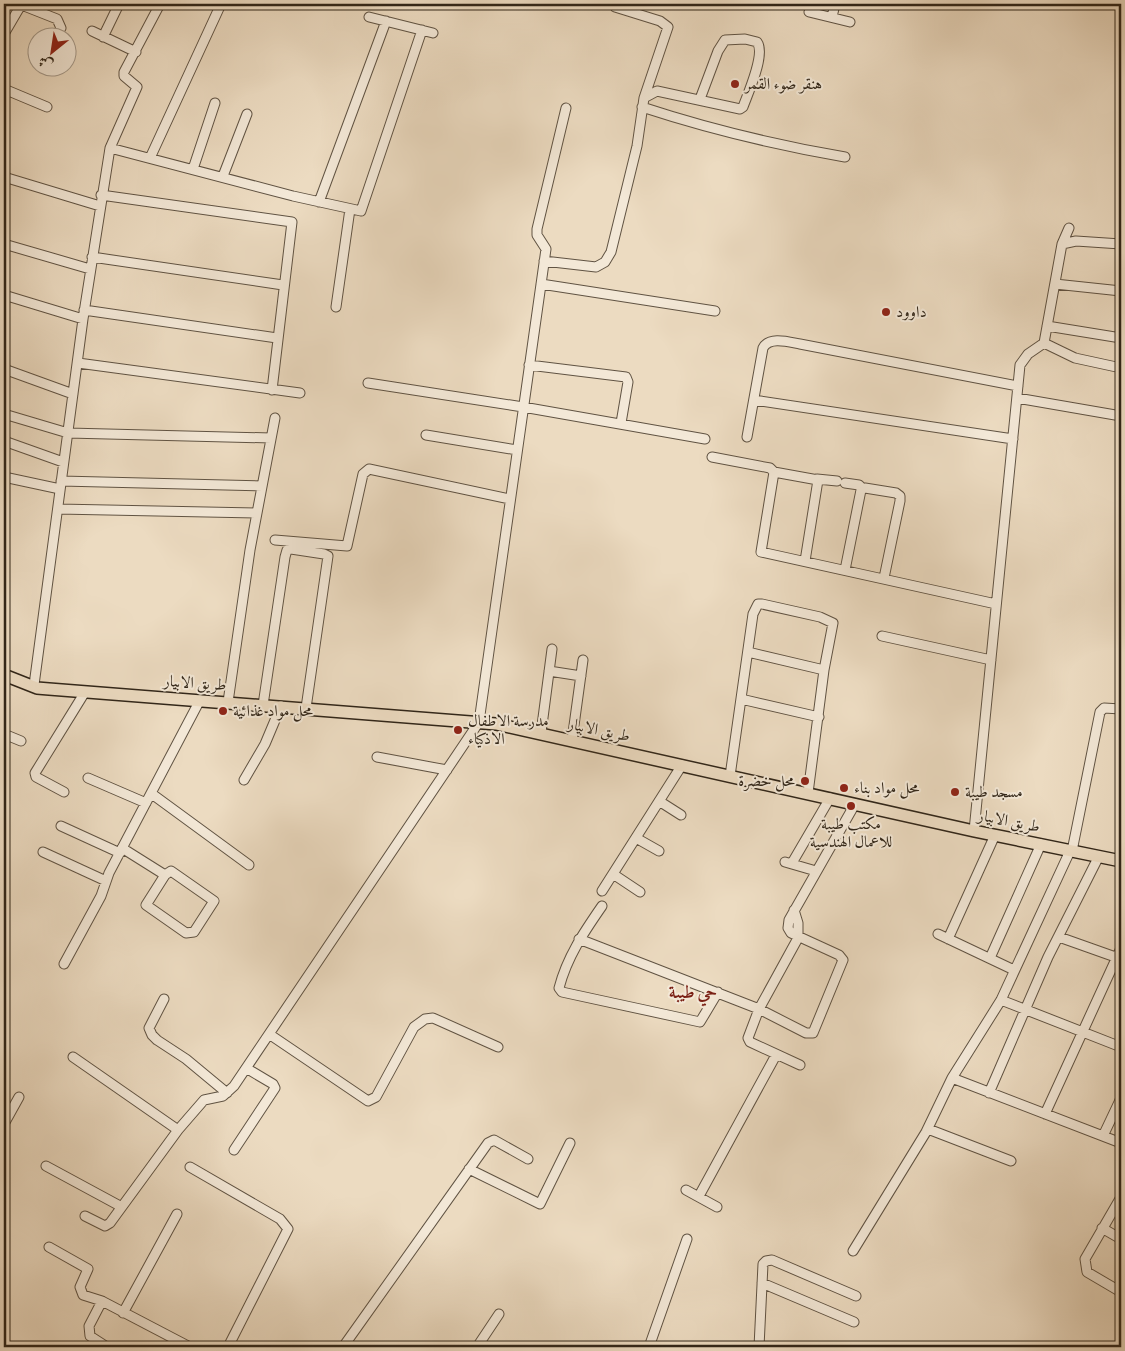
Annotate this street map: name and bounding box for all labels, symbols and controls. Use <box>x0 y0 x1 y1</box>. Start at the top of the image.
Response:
north arrow <box>28 28 78 78</box>
text: ش <box>35 51 57 74</box>
place label: هنقر ضوء القمر <box>743 74 822 94</box>
marker: هنقر ضوء القمر <box>729 78 741 90</box>
place label: داوود <box>896 302 927 322</box>
marker: داوود <box>880 306 892 318</box>
street label: طريق الابيار <box>161 671 227 695</box>
place label: محل مواد غذائية <box>233 701 313 722</box>
marker: محل مواد غذائية <box>217 705 229 717</box>
place label: مدرسة الاطفال الاذكياء <box>468 711 549 749</box>
street label: طريق الابيار <box>564 713 632 746</box>
marker: مدرسة الاطفال الاذكياء <box>452 724 464 736</box>
place label: محل خضرة <box>738 771 795 792</box>
marker: محل خضرة <box>799 775 811 787</box>
place label: محل مواد بناء <box>854 778 920 799</box>
marker: محل مواد بناء <box>838 782 850 794</box>
place label: مسجد طيبة <box>965 782 1023 802</box>
marker: مسجد طيبة <box>949 786 961 798</box>
marker: مكتب طيبة للاعمال الهندسية <box>845 800 857 812</box>
street label: طريق الابيار <box>974 805 1042 837</box>
place label: مكتب طيبة للاعمال الهندسية <box>810 814 892 852</box>
district label: حي طيبة <box>669 981 717 1007</box>

